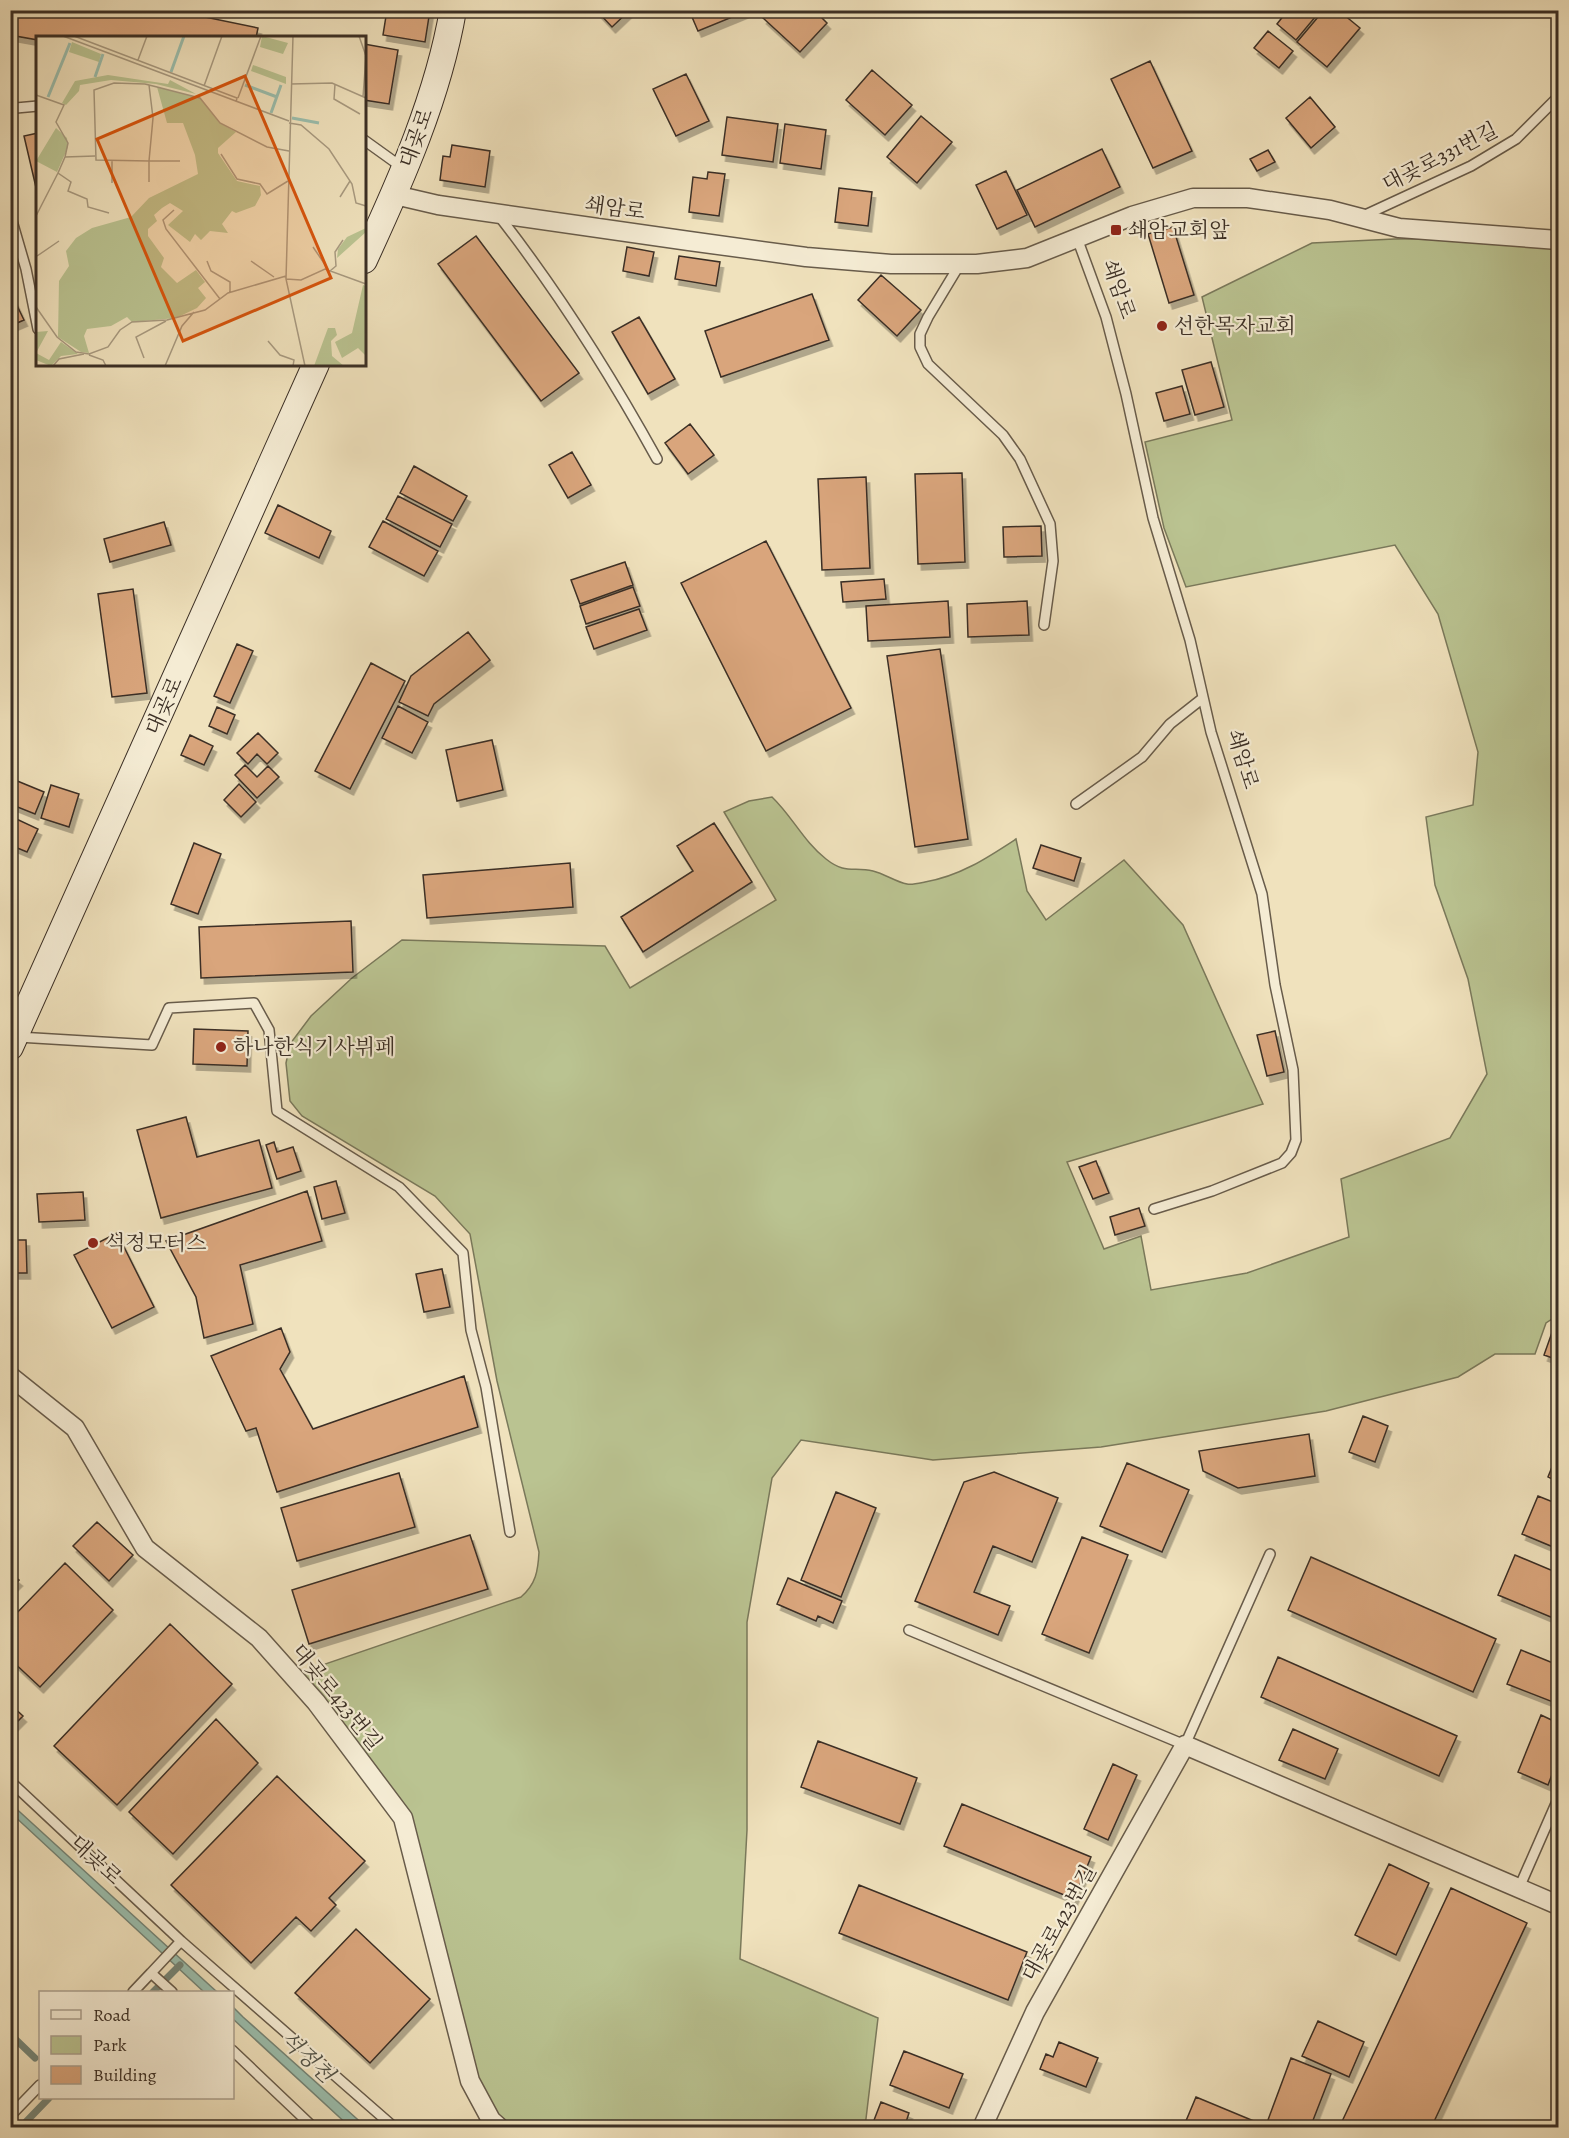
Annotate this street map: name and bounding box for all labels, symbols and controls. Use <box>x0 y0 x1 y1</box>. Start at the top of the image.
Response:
inset map <box>36 36 366 366</box>
street label: 대곶로 <box>392 105 440 171</box>
street label: 대곶로331번길 <box>1377 116 1503 198</box>
street label: 쇄암로 <box>583 190 647 226</box>
place label: 쇄암교회앞 <box>1128 216 1230 244</box>
marker: 쇄암교회앞 <box>1109 223 1123 237</box>
street label: 쇄암로 <box>1096 256 1142 322</box>
place label: 선한목자교회 <box>1174 312 1296 340</box>
marker: 선한목자교회 <box>1155 319 1169 333</box>
street label: 대곶로 <box>139 673 189 739</box>
street label: 쇄암로 <box>1221 726 1265 792</box>
place label: 하나한식기사뷔페 <box>233 1033 395 1061</box>
marker: 하나한식기사뷔페 <box>214 1040 228 1054</box>
place label: 석정모터스 <box>105 1229 206 1257</box>
marker: 석정모터스 <box>86 1236 100 1250</box>
street label: 대곶로423번길 <box>285 1638 389 1756</box>
street label: 대곶로 <box>64 1829 128 1891</box>
street label: 대곶로423번길 <box>1015 1860 1103 1986</box>
legend <box>39 1991 234 2099</box>
text: Road <box>93 2003 131 2027</box>
water label: 석정천 <box>273 2024 342 2091</box>
text: Park <box>93 2033 127 2057</box>
text: Building <box>93 2063 157 2087</box>

